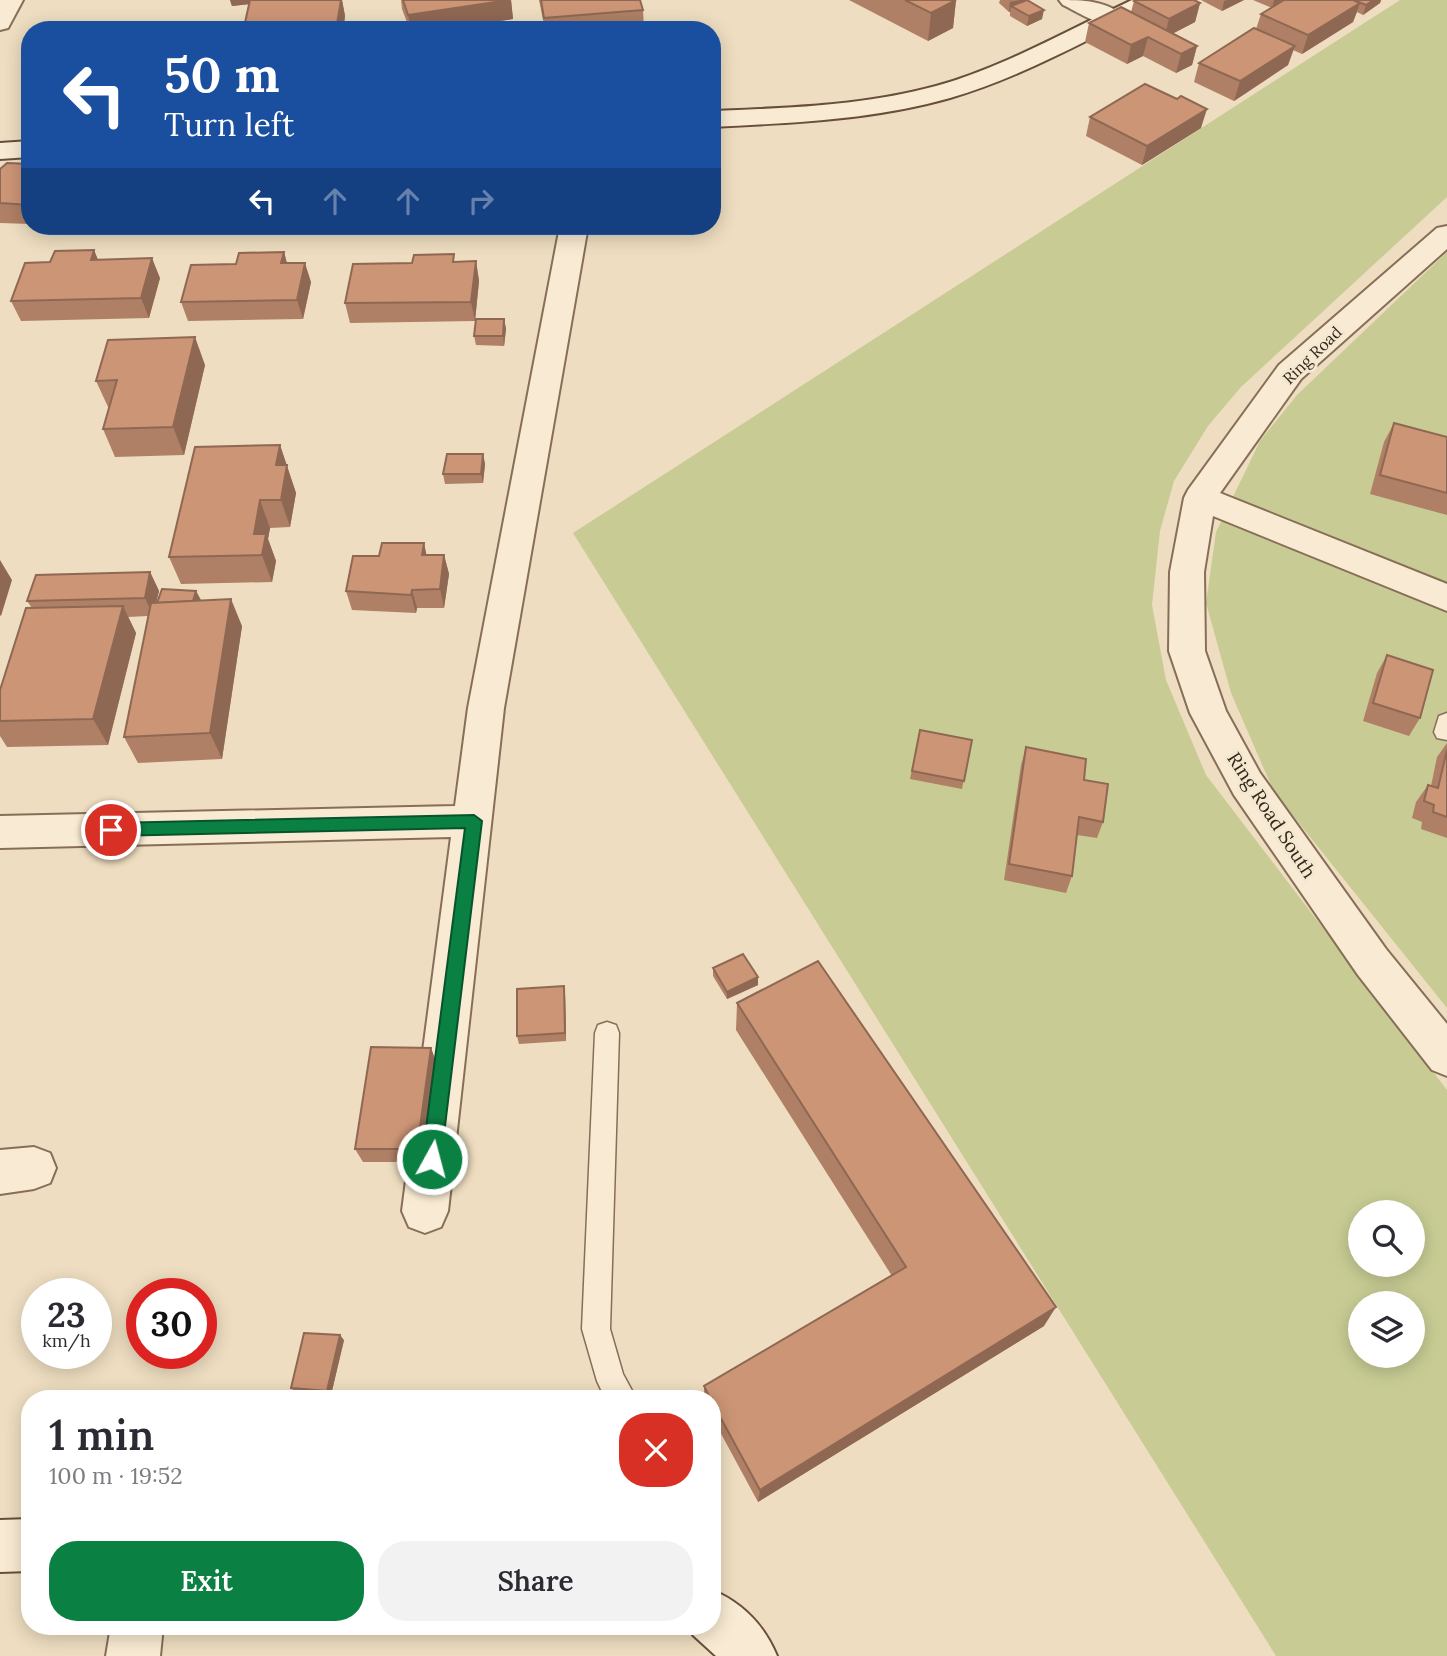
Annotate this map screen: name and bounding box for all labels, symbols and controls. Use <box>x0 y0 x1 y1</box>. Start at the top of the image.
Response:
text: 50 m <box>164 43 280 105</box>
icon: left <box>49 49 140 140</box>
text: Turn left <box>164 104 294 145</box>
icon: left <box>243 182 281 220</box>
icon: ahead <box>316 182 354 220</box>
icon: ahead <box>389 182 427 220</box>
icon: right <box>462 182 500 220</box>
street label: Ring Road <box>1278 322 1346 388</box>
street label: Ring Road South <box>1222 748 1322 882</box>
pin <box>81 800 141 860</box>
icon: arrive <box>92 811 130 849</box>
position arrow <box>395 1122 469 1196</box>
map controls <box>1348 1200 1425 1368</box>
button: search <box>1348 1200 1425 1277</box>
speed limit sign: 30 <box>126 1278 217 1369</box>
button: layers <box>1348 1291 1425 1368</box>
text: 23 <box>47 1292 86 1337</box>
text: km/h <box>42 1329 91 1352</box>
text: 1 min <box>49 1408 154 1462</box>
button: close <box>619 1413 693 1487</box>
text: 100 m · 19:52 <box>49 1461 183 1490</box>
button: Exit <box>49 1541 364 1621</box>
button: Share <box>378 1541 693 1621</box>

